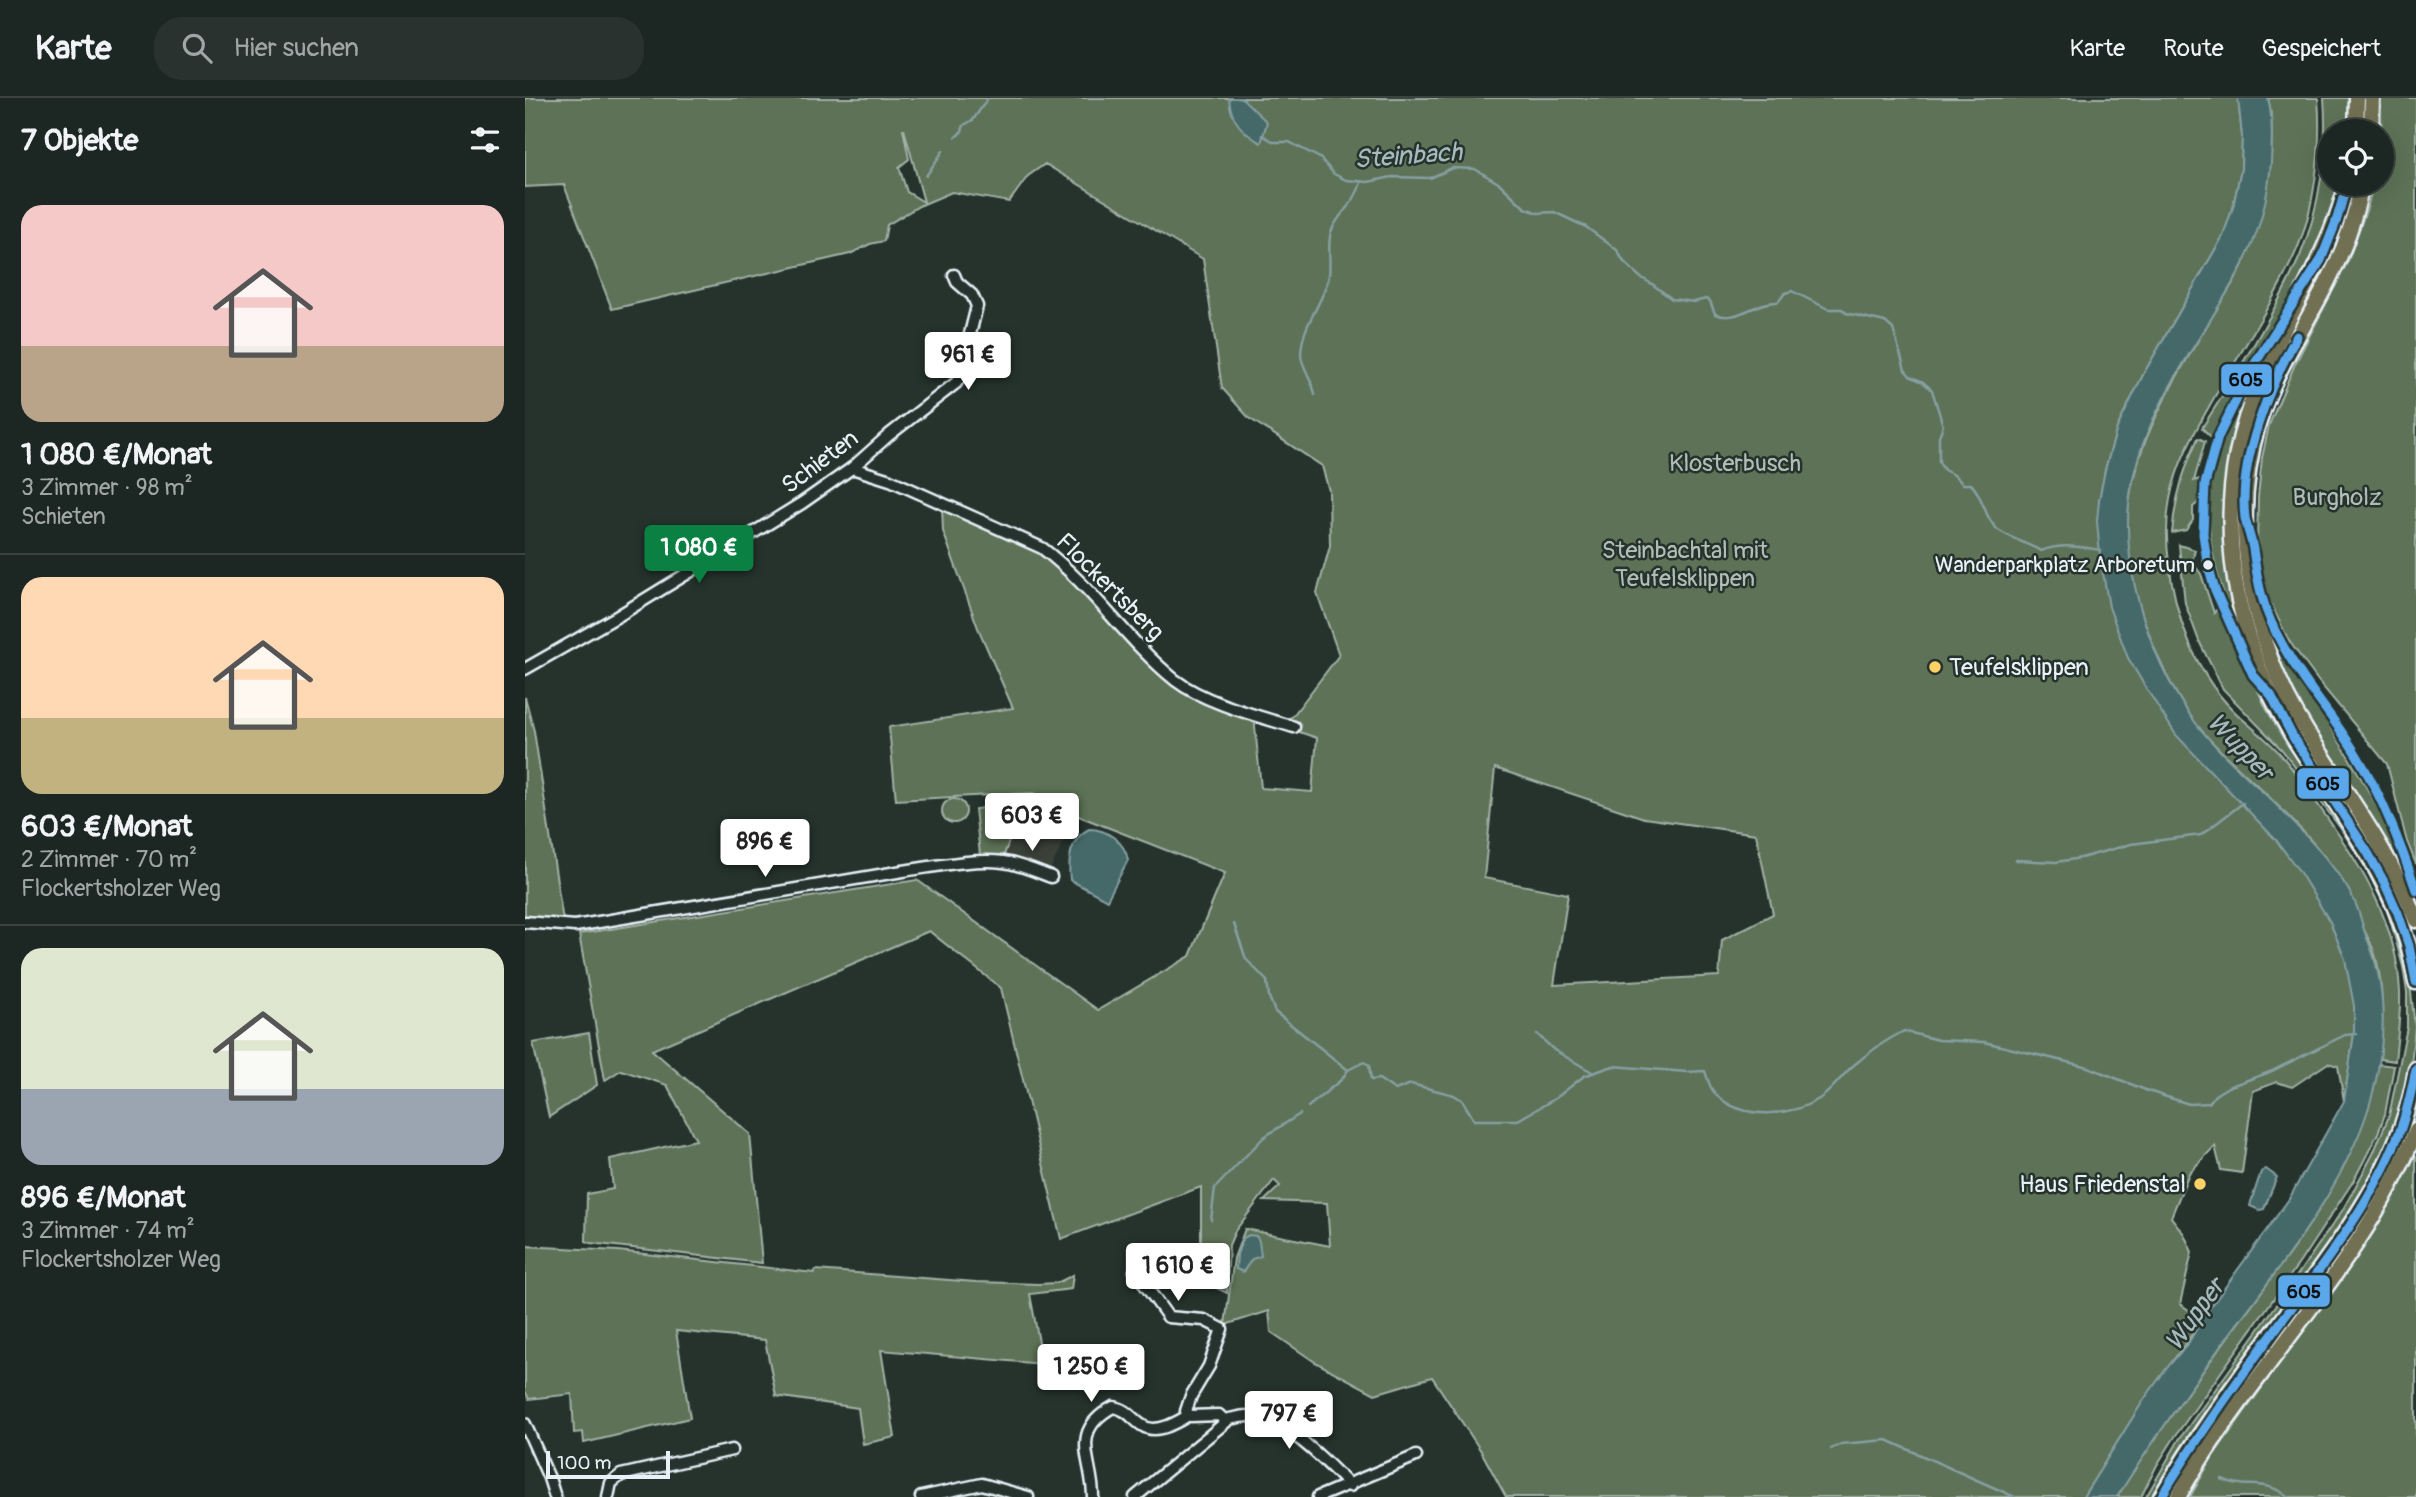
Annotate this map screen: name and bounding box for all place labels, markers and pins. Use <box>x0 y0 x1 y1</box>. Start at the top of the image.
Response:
pin: 961 € <box>919 332 1017 392</box>
pin: 1 080 € <box>634 526 764 585</box>
place label: Wanderparkplatz Arboretum <box>1935 551 2195 579</box>
marker: Wanderparkplatz Arboretum <box>2201 558 2215 572</box>
place label: Teufelsklippen <box>1949 653 2089 682</box>
marker: Teufelsklippen <box>1927 659 1943 675</box>
pin: 603 € <box>983 794 1081 853</box>
pin: 896 € <box>716 820 814 879</box>
place label: Haus Friedenstal <box>2019 1170 2186 1199</box>
marker: Haus Friedenstal <box>2192 1176 2208 1192</box>
pin: 1 610 € <box>1113 1244 1243 1303</box>
pin: 1 250 € <box>1026 1344 1156 1404</box>
pin: 797 € <box>1240 1392 1338 1451</box>

